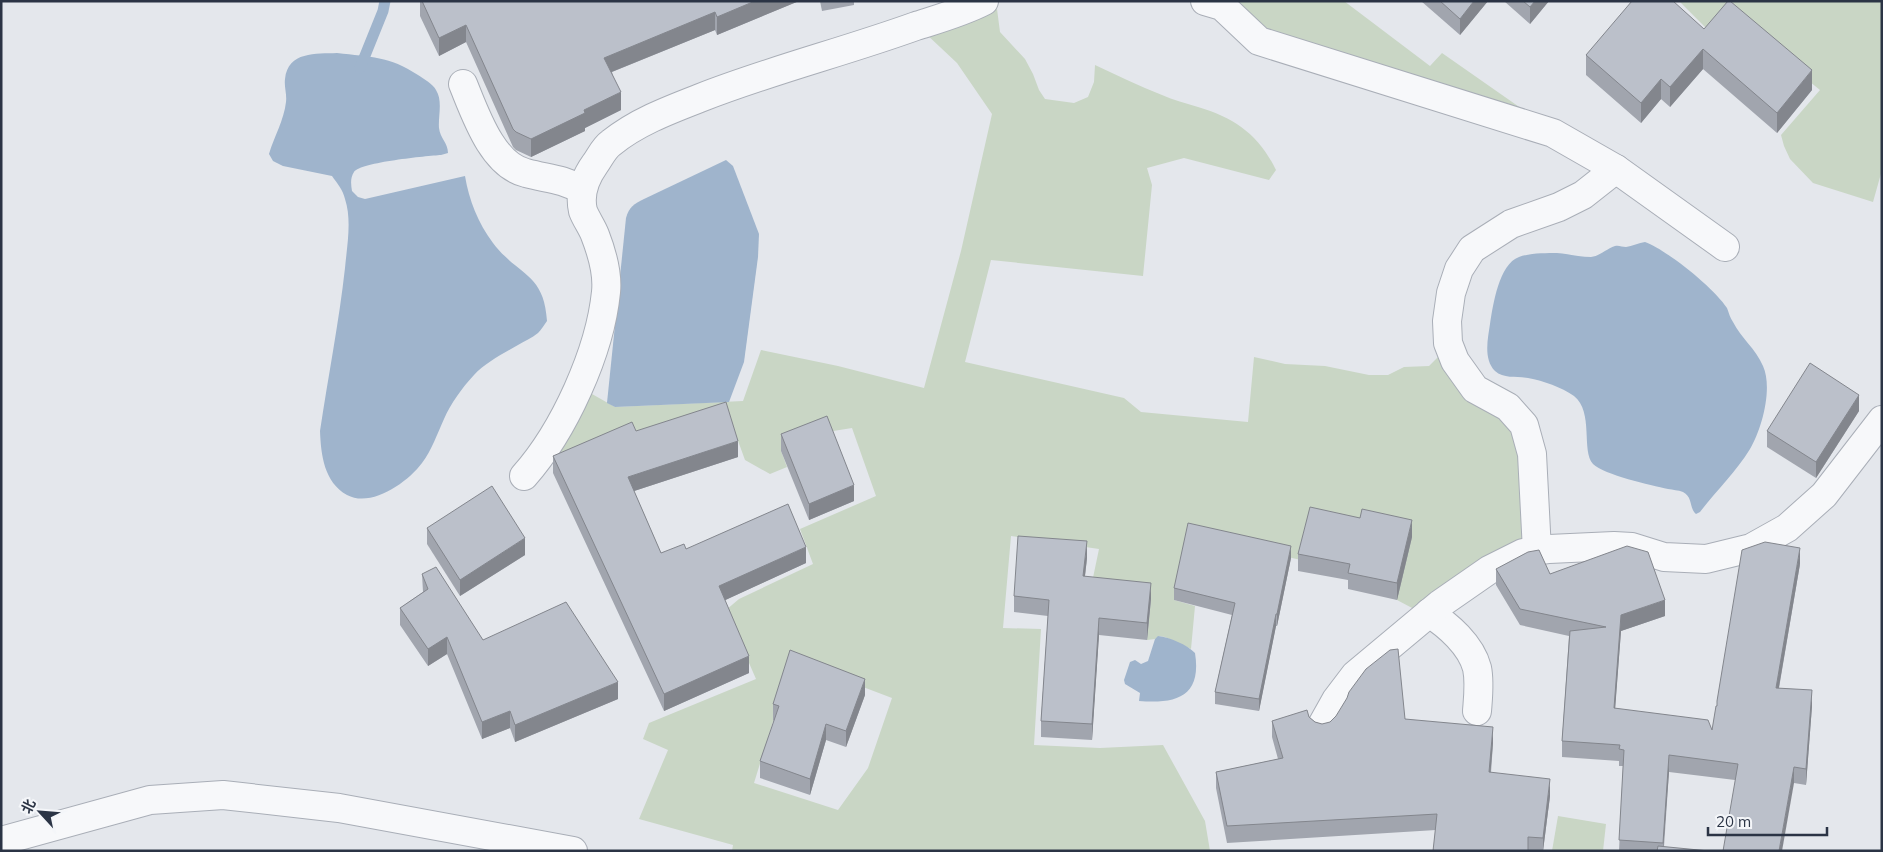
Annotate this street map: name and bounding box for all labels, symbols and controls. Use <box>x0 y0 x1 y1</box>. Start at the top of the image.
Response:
north arrow <box>15 787 65 837</box>
text: 北 <box>17 796 39 817</box>
scale bar <box>1708 804 1827 836</box>
text: 20 m <box>1716 812 1751 831</box>

